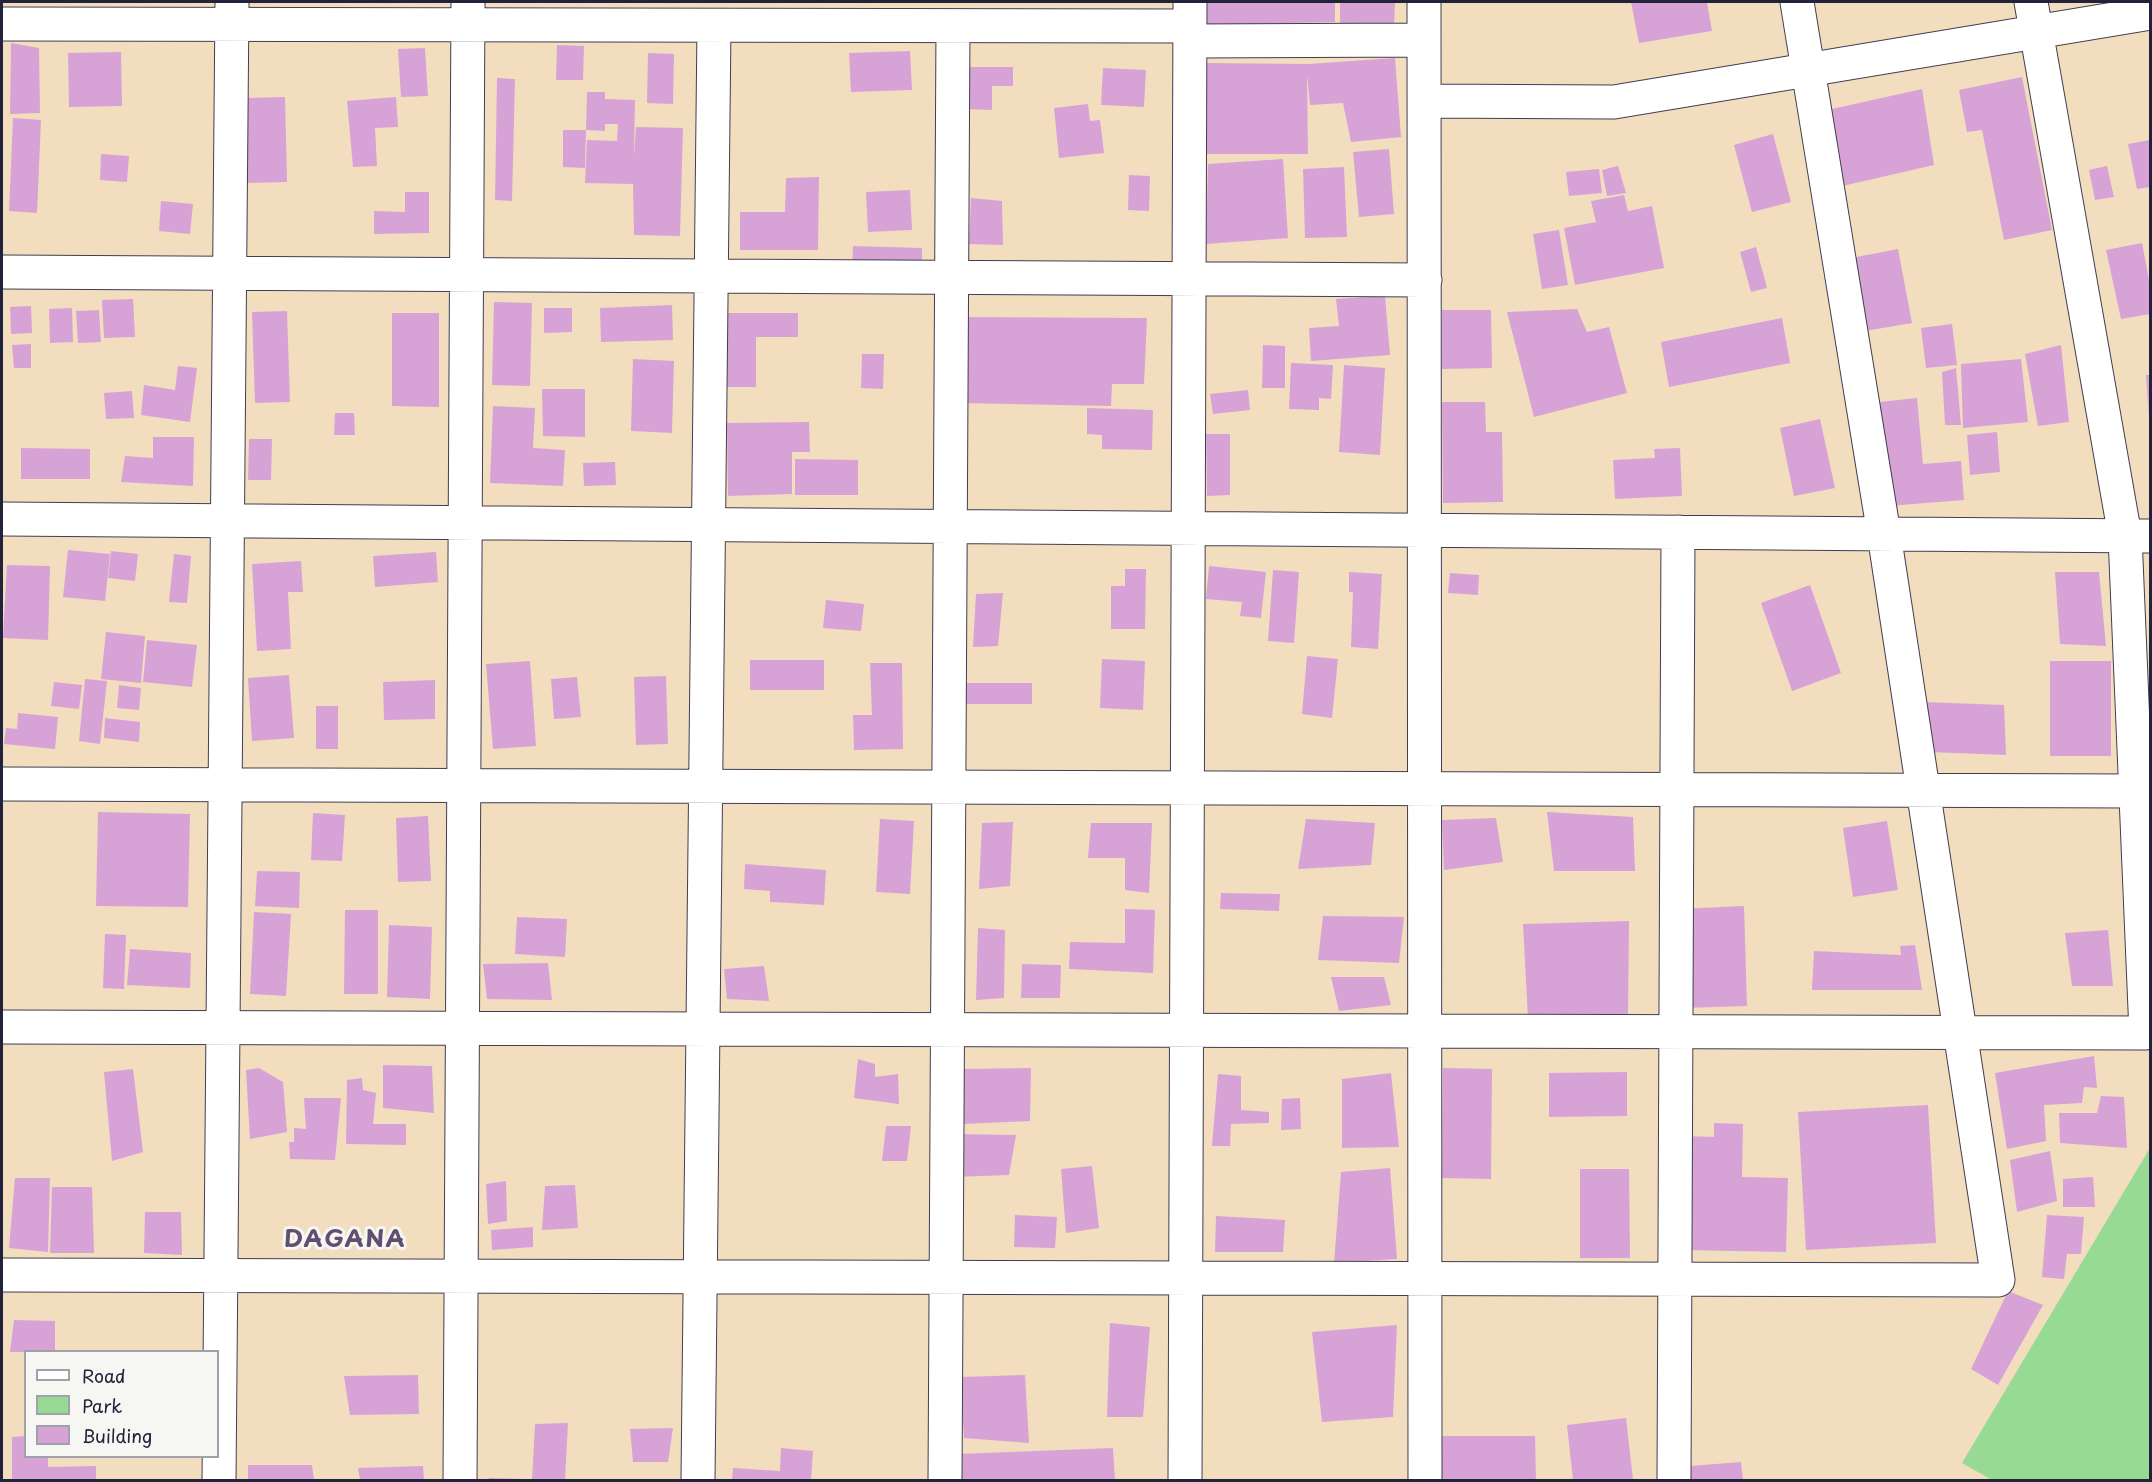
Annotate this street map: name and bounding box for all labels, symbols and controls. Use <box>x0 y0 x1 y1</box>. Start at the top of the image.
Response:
district label: DAGANA <box>283 1226 407 1254</box>
legend <box>24 1350 219 1458</box>
text: Road <box>82 1362 126 1389</box>
text: Park <box>82 1392 122 1419</box>
text: Building <box>82 1422 152 1449</box>

